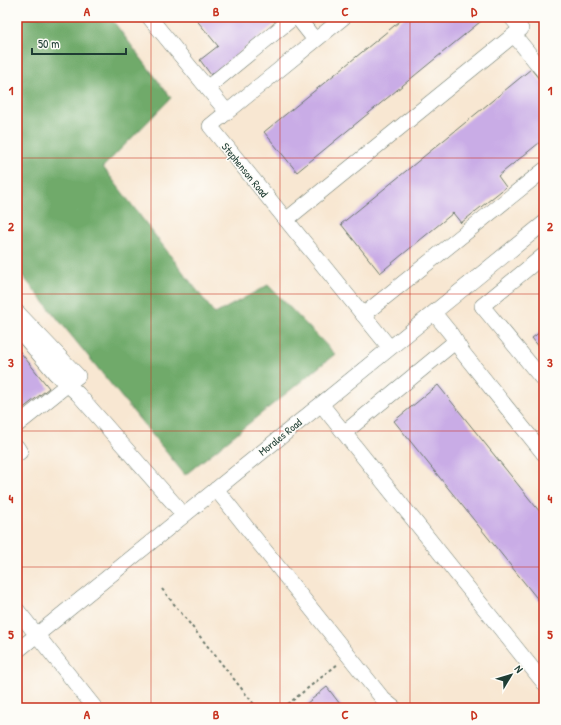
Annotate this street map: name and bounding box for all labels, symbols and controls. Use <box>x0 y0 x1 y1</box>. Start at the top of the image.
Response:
text: A <box>84 2 91 20</box>
text: B <box>213 2 220 20</box>
text: C <box>341 2 349 20</box>
text: D <box>471 2 478 20</box>
scale bar <box>32 30 126 56</box>
text: 50 m <box>38 35 59 52</box>
text: 1 <box>9 81 14 99</box>
text: 1 <box>548 81 553 99</box>
street label: Stephenson Road <box>219 140 272 201</box>
text: 2 <box>8 217 15 235</box>
text: 2 <box>547 217 554 235</box>
text: 3 <box>8 353 14 371</box>
text: 3 <box>547 353 553 371</box>
street label: Morales Road <box>256 415 305 459</box>
text: 4 <box>9 489 14 507</box>
text: 4 <box>548 489 553 507</box>
text: 5 <box>8 625 14 643</box>
text: 5 <box>547 625 553 643</box>
north arrow <box>491 655 531 695</box>
text: N <box>512 662 526 676</box>
text: A <box>84 705 91 723</box>
text: B <box>213 705 220 723</box>
text: C <box>341 705 349 723</box>
text: D <box>471 705 478 723</box>

